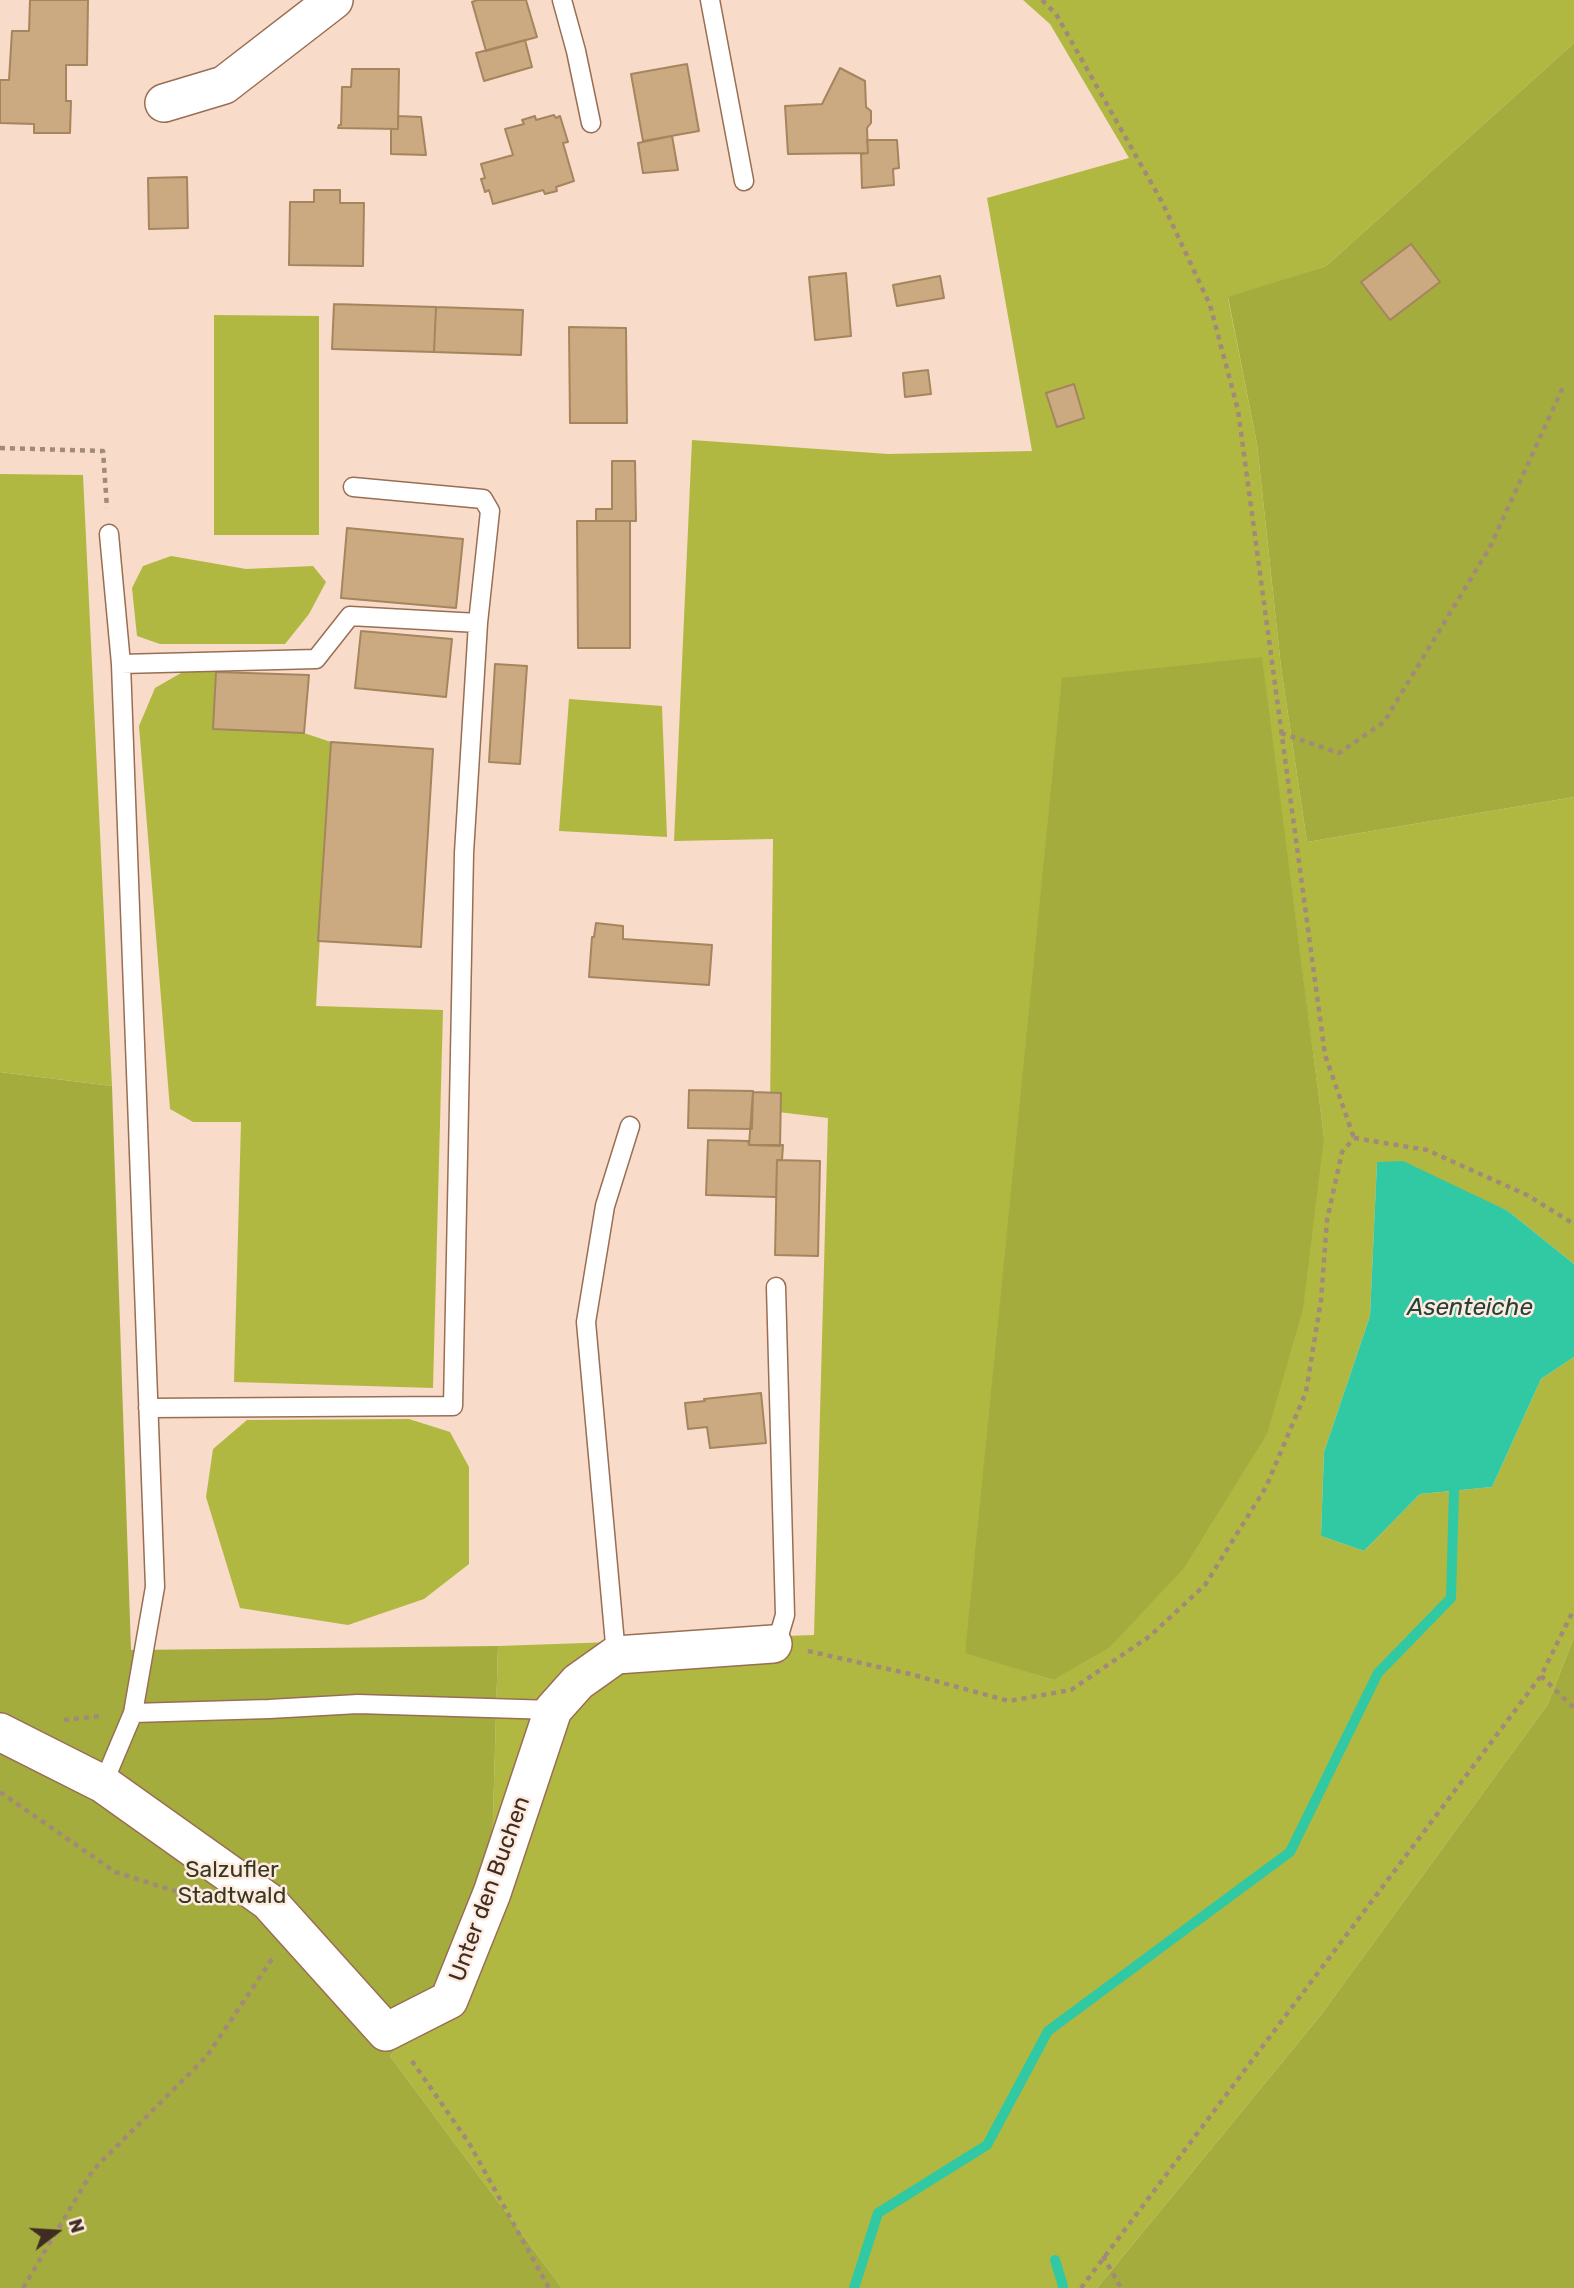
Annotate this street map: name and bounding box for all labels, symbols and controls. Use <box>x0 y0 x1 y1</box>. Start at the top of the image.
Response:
water label: Asenteiche <box>1407 1294 1533 1322</box>
street label: Unter den Buchen <box>444 1793 536 1985</box>
park label: Salzufler Stadtwald <box>178 1856 286 1910</box>
north arrow <box>21 2197 91 2267</box>
text: N <box>64 2216 90 2236</box>

